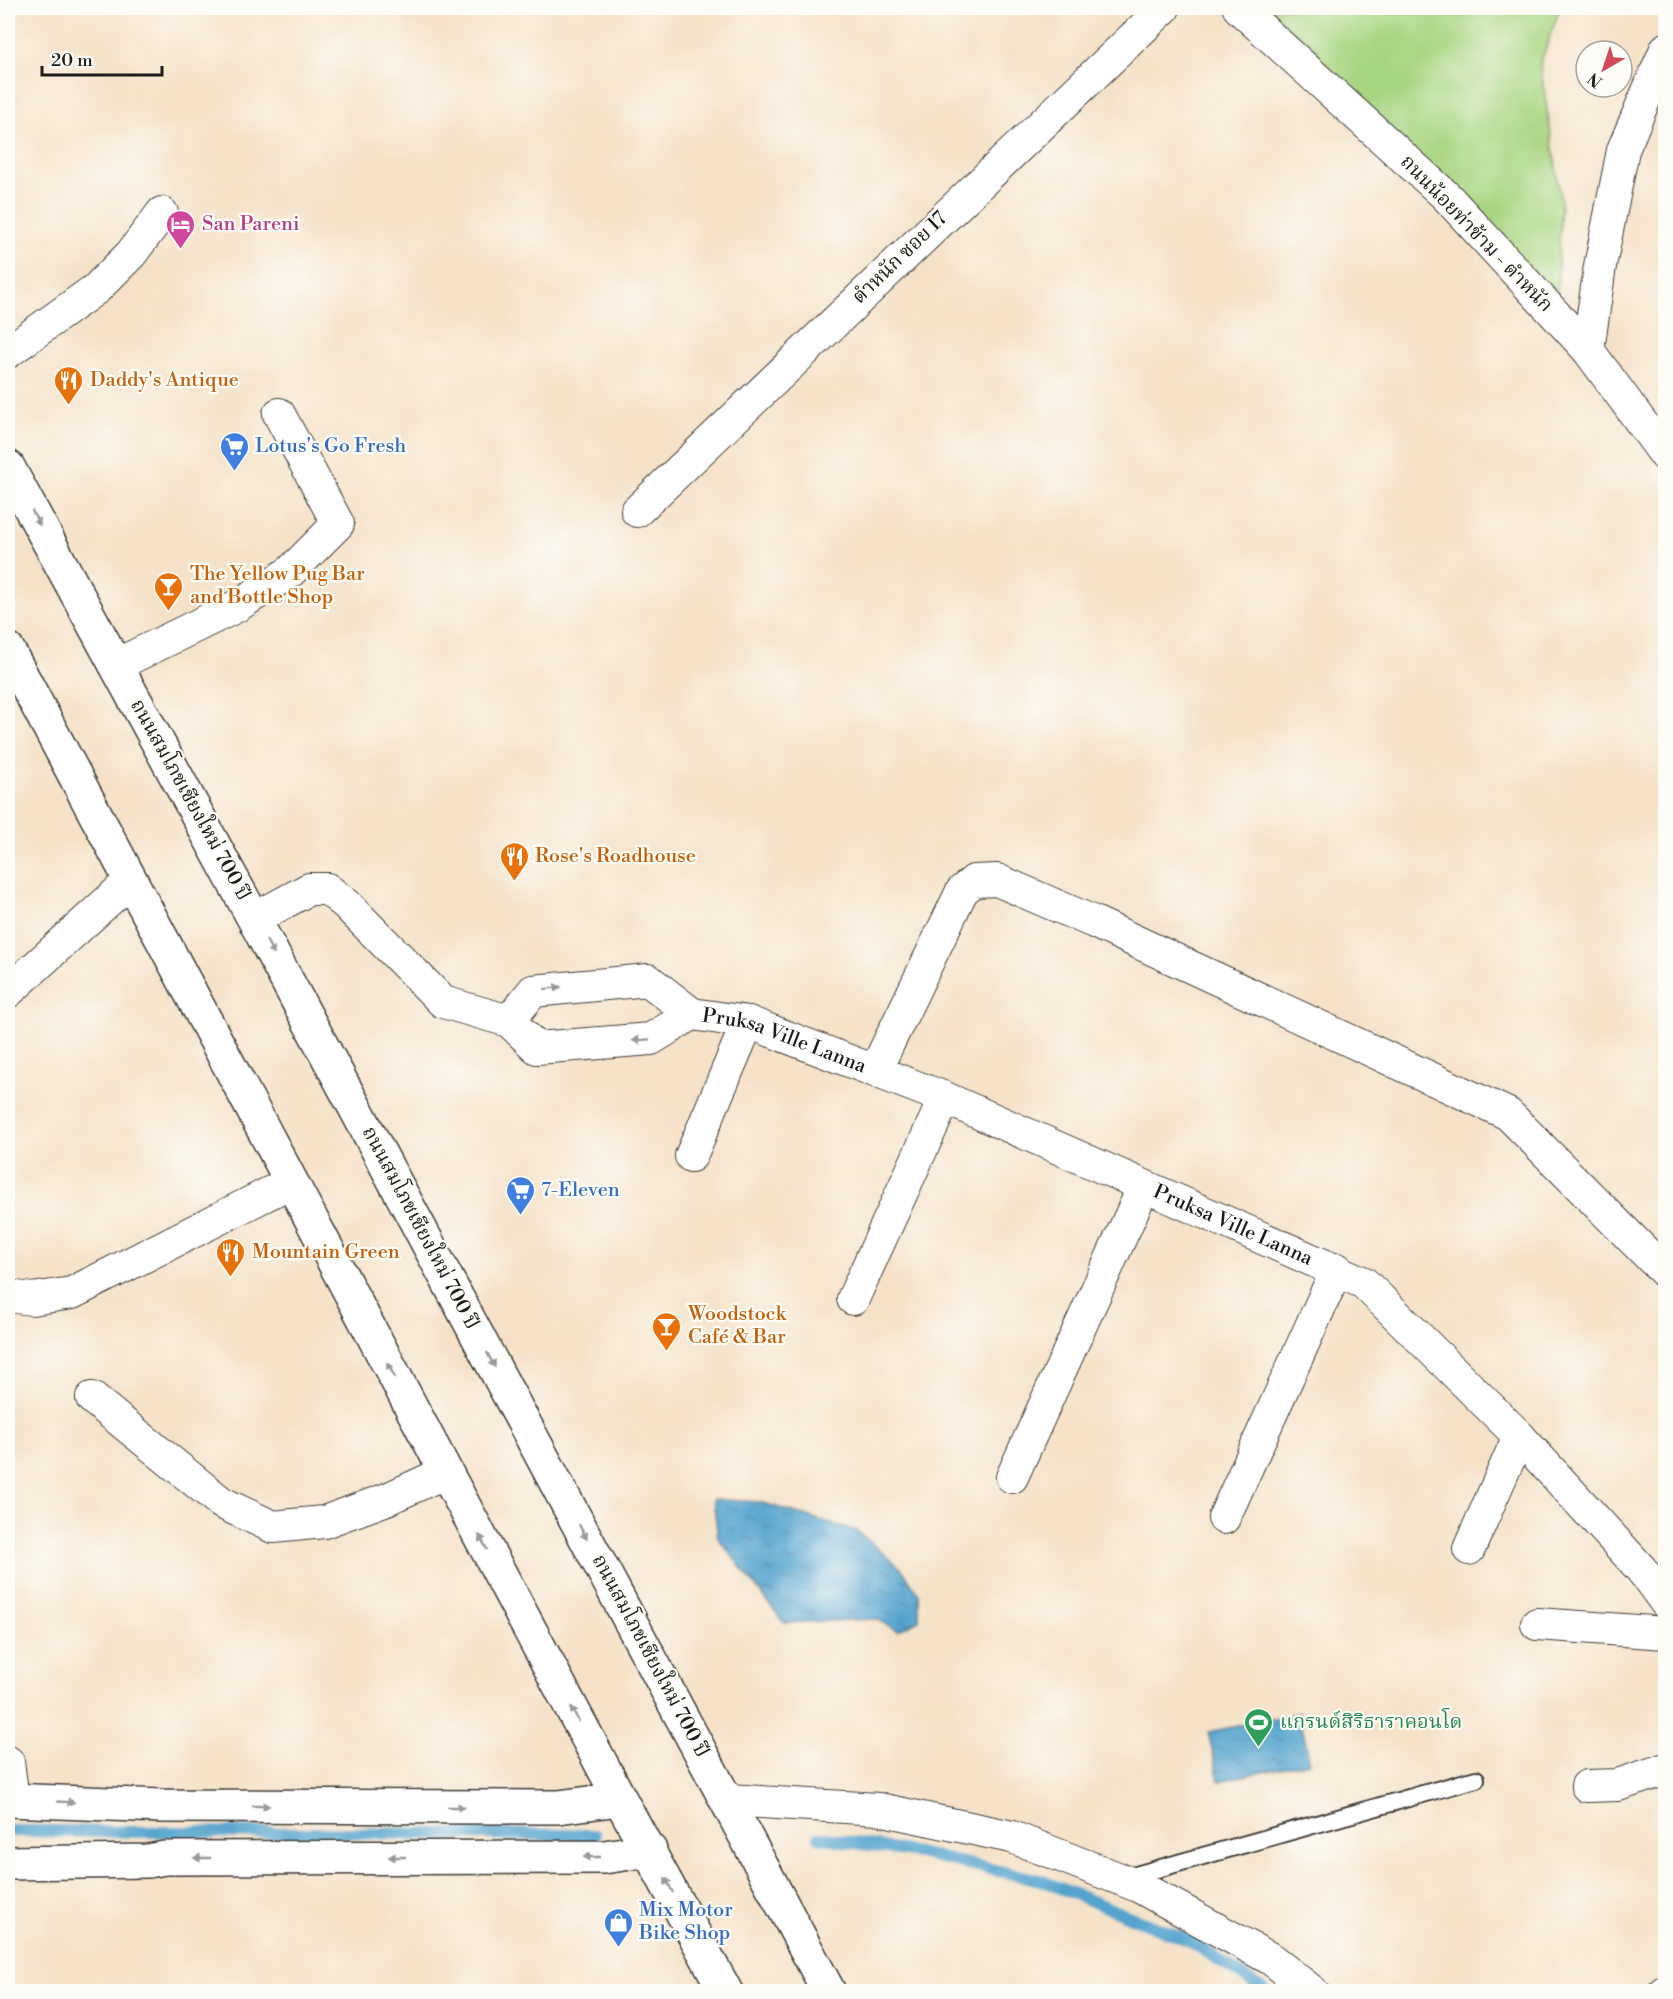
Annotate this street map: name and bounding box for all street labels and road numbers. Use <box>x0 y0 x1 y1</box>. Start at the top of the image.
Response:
street label: ถนนน้อยท่าข้าม - ตำหนัก <box>1394 150 1558 318</box>
street label: ตำหนัก ซอย 17 <box>847 207 953 309</box>
street label: ถนนสมโภชเชียงใหม่ 700 ปี <box>124 694 258 905</box>
street label: Pruksa Ville Lanna <box>701 1003 871 1079</box>
street label: ถนนสมโภชเชียงใหม่ 700 ปี <box>356 1121 487 1334</box>
street label: Pruksa Ville Lanna <box>1149 1179 1317 1272</box>
street label: ถนนสมโภชเชียงใหม่ 700 ปี <box>586 1549 717 1762</box>

